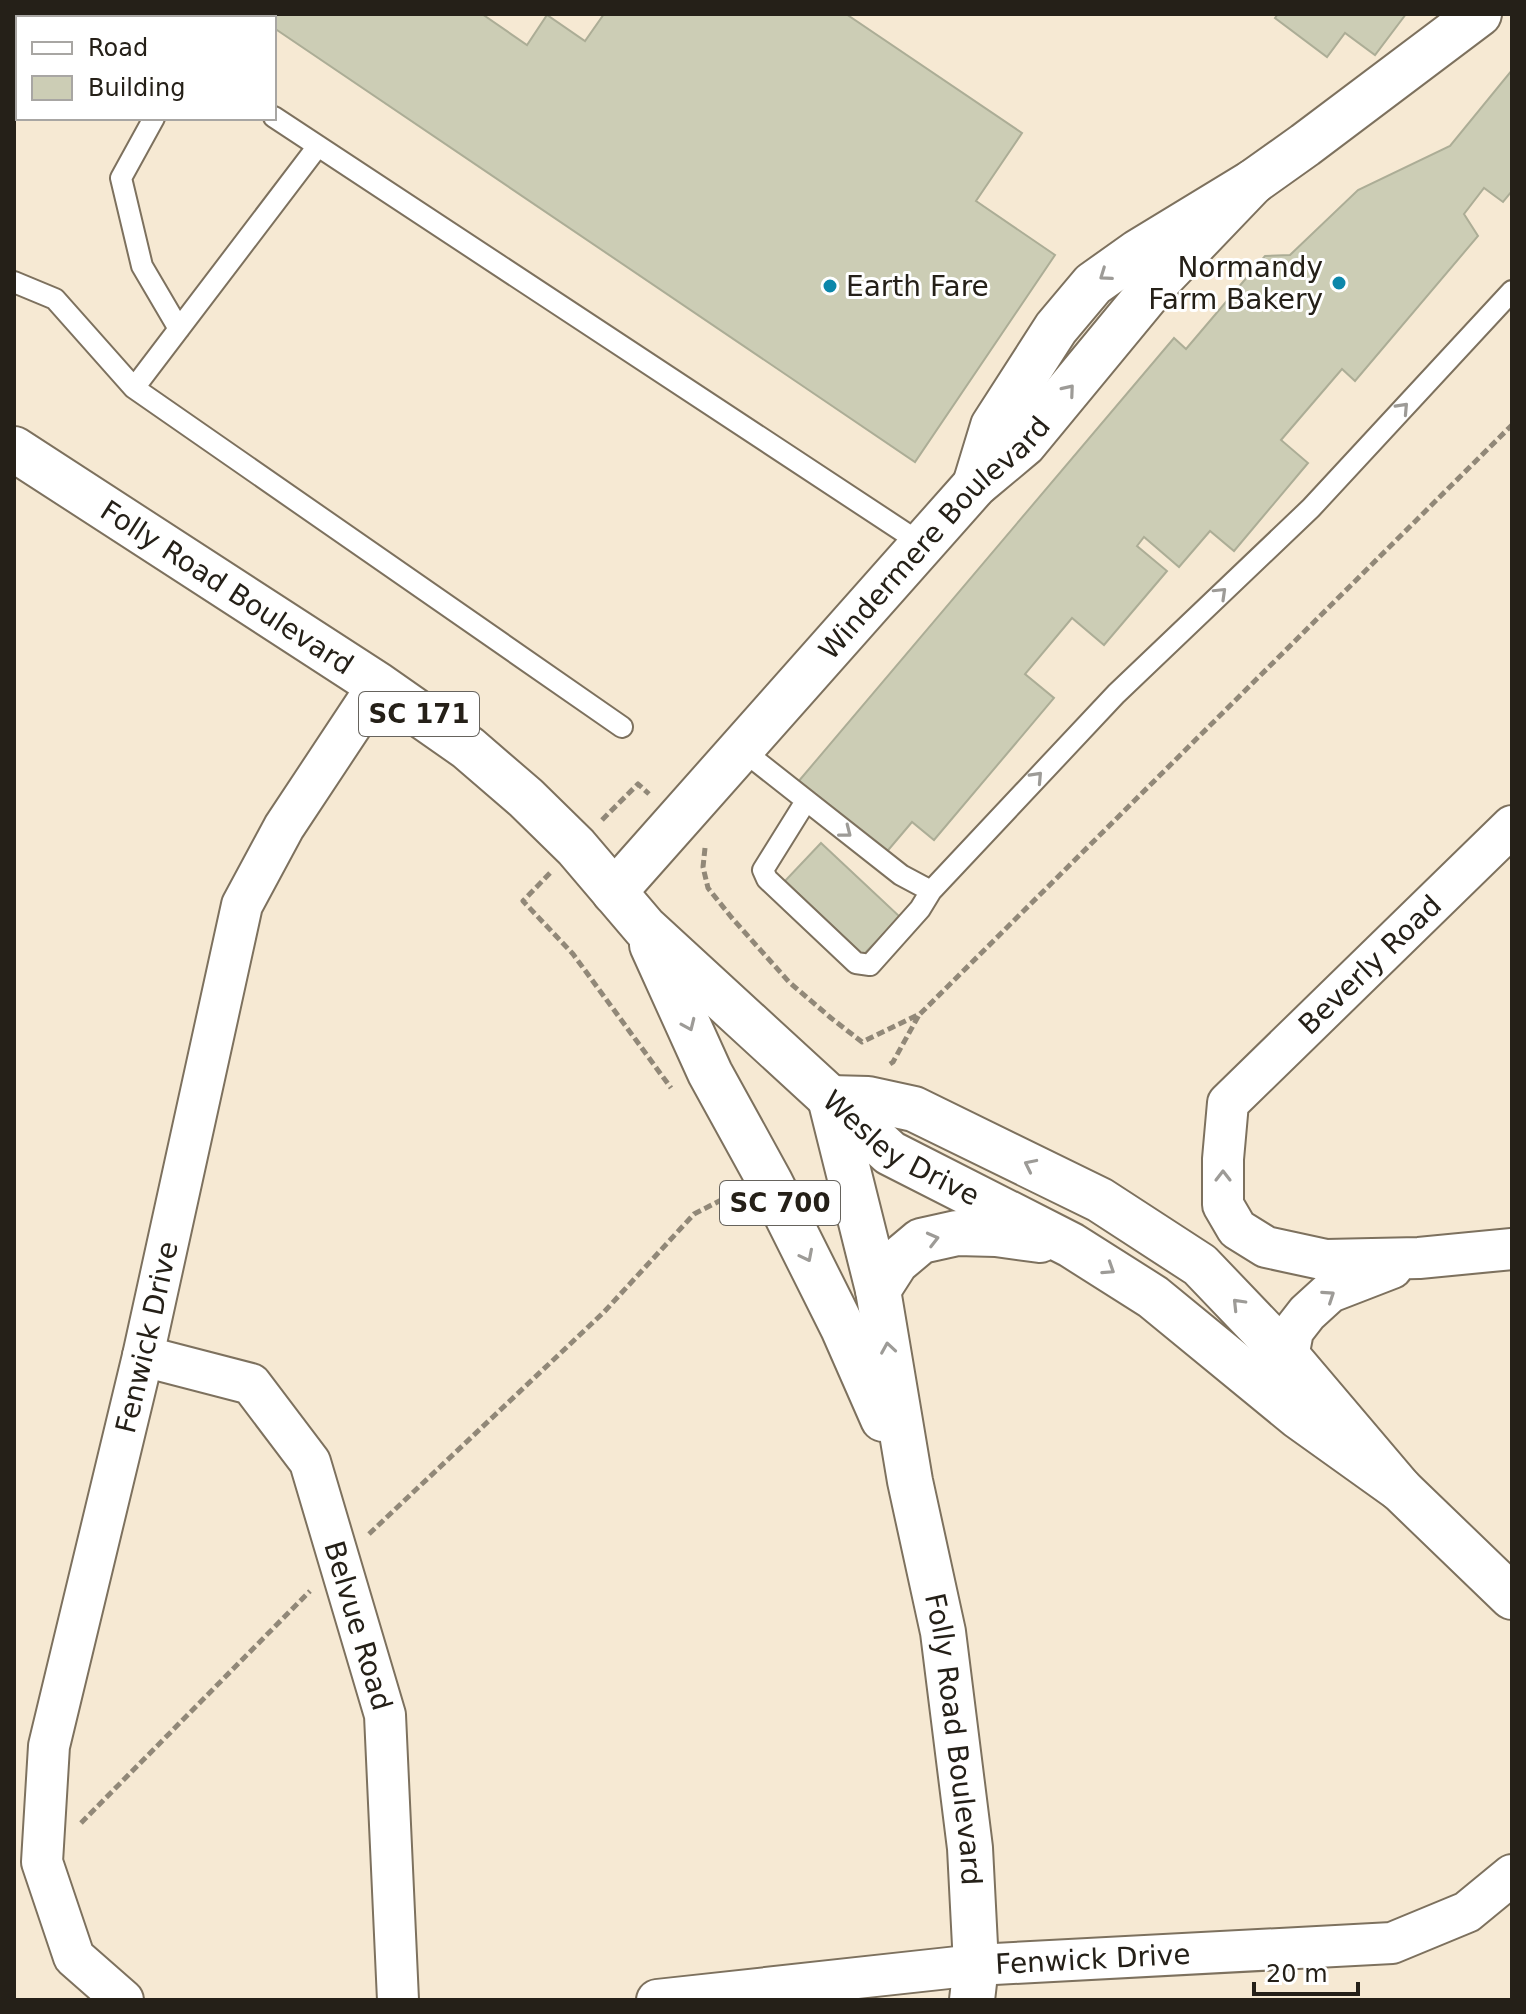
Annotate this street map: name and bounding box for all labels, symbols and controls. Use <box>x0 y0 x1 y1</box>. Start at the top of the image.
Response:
legend <box>16 16 276 120</box>
text: Road <box>88 34 148 62</box>
text: Building <box>88 74 185 102</box>
place label: Normandy Farm Bakery <box>1148 251 1323 316</box>
one-way arrow <box>1100 265 1114 280</box>
place label: Earth Fare <box>846 270 989 303</box>
marker: Normandy Farm Bakery <box>1330 274 1348 292</box>
marker: Earth Fare <box>821 277 839 295</box>
one-way arrow <box>1059 385 1074 399</box>
one-way arrow <box>1394 403 1409 417</box>
street label: Windermere Boulevard <box>812 410 1056 666</box>
street label: Folly Road Boulevard <box>95 493 360 681</box>
one-way arrow <box>1212 588 1226 603</box>
road number: SC 171 <box>359 692 479 736</box>
one-way arrow <box>1028 772 1043 786</box>
one-way arrow <box>837 822 852 836</box>
street label: Beverly Road <box>1292 889 1448 1041</box>
one-way arrow <box>679 1016 695 1031</box>
street label: Wesley Drive <box>816 1083 985 1212</box>
one-way arrow <box>1024 1160 1039 1175</box>
one-way arrow <box>1214 1169 1232 1182</box>
road number: SC 700 <box>720 1181 840 1225</box>
one-way arrow <box>926 1231 940 1248</box>
street label: Fenwick Drive <box>109 1238 184 1436</box>
one-way arrow <box>797 1248 813 1263</box>
one-way arrow <box>1101 1260 1115 1275</box>
one-way arrow <box>1320 1290 1334 1305</box>
one-way arrow <box>1233 1299 1247 1314</box>
one-way arrow <box>880 1342 897 1355</box>
street label: Belvue Road <box>318 1537 399 1714</box>
street label: Folly Road Boulevard <box>919 1590 988 1886</box>
street label: Fenwick Drive <box>994 1937 1191 1980</box>
scale bar <box>1254 1946 1358 1996</box>
text: 20 m <box>1266 1960 1328 1988</box>

